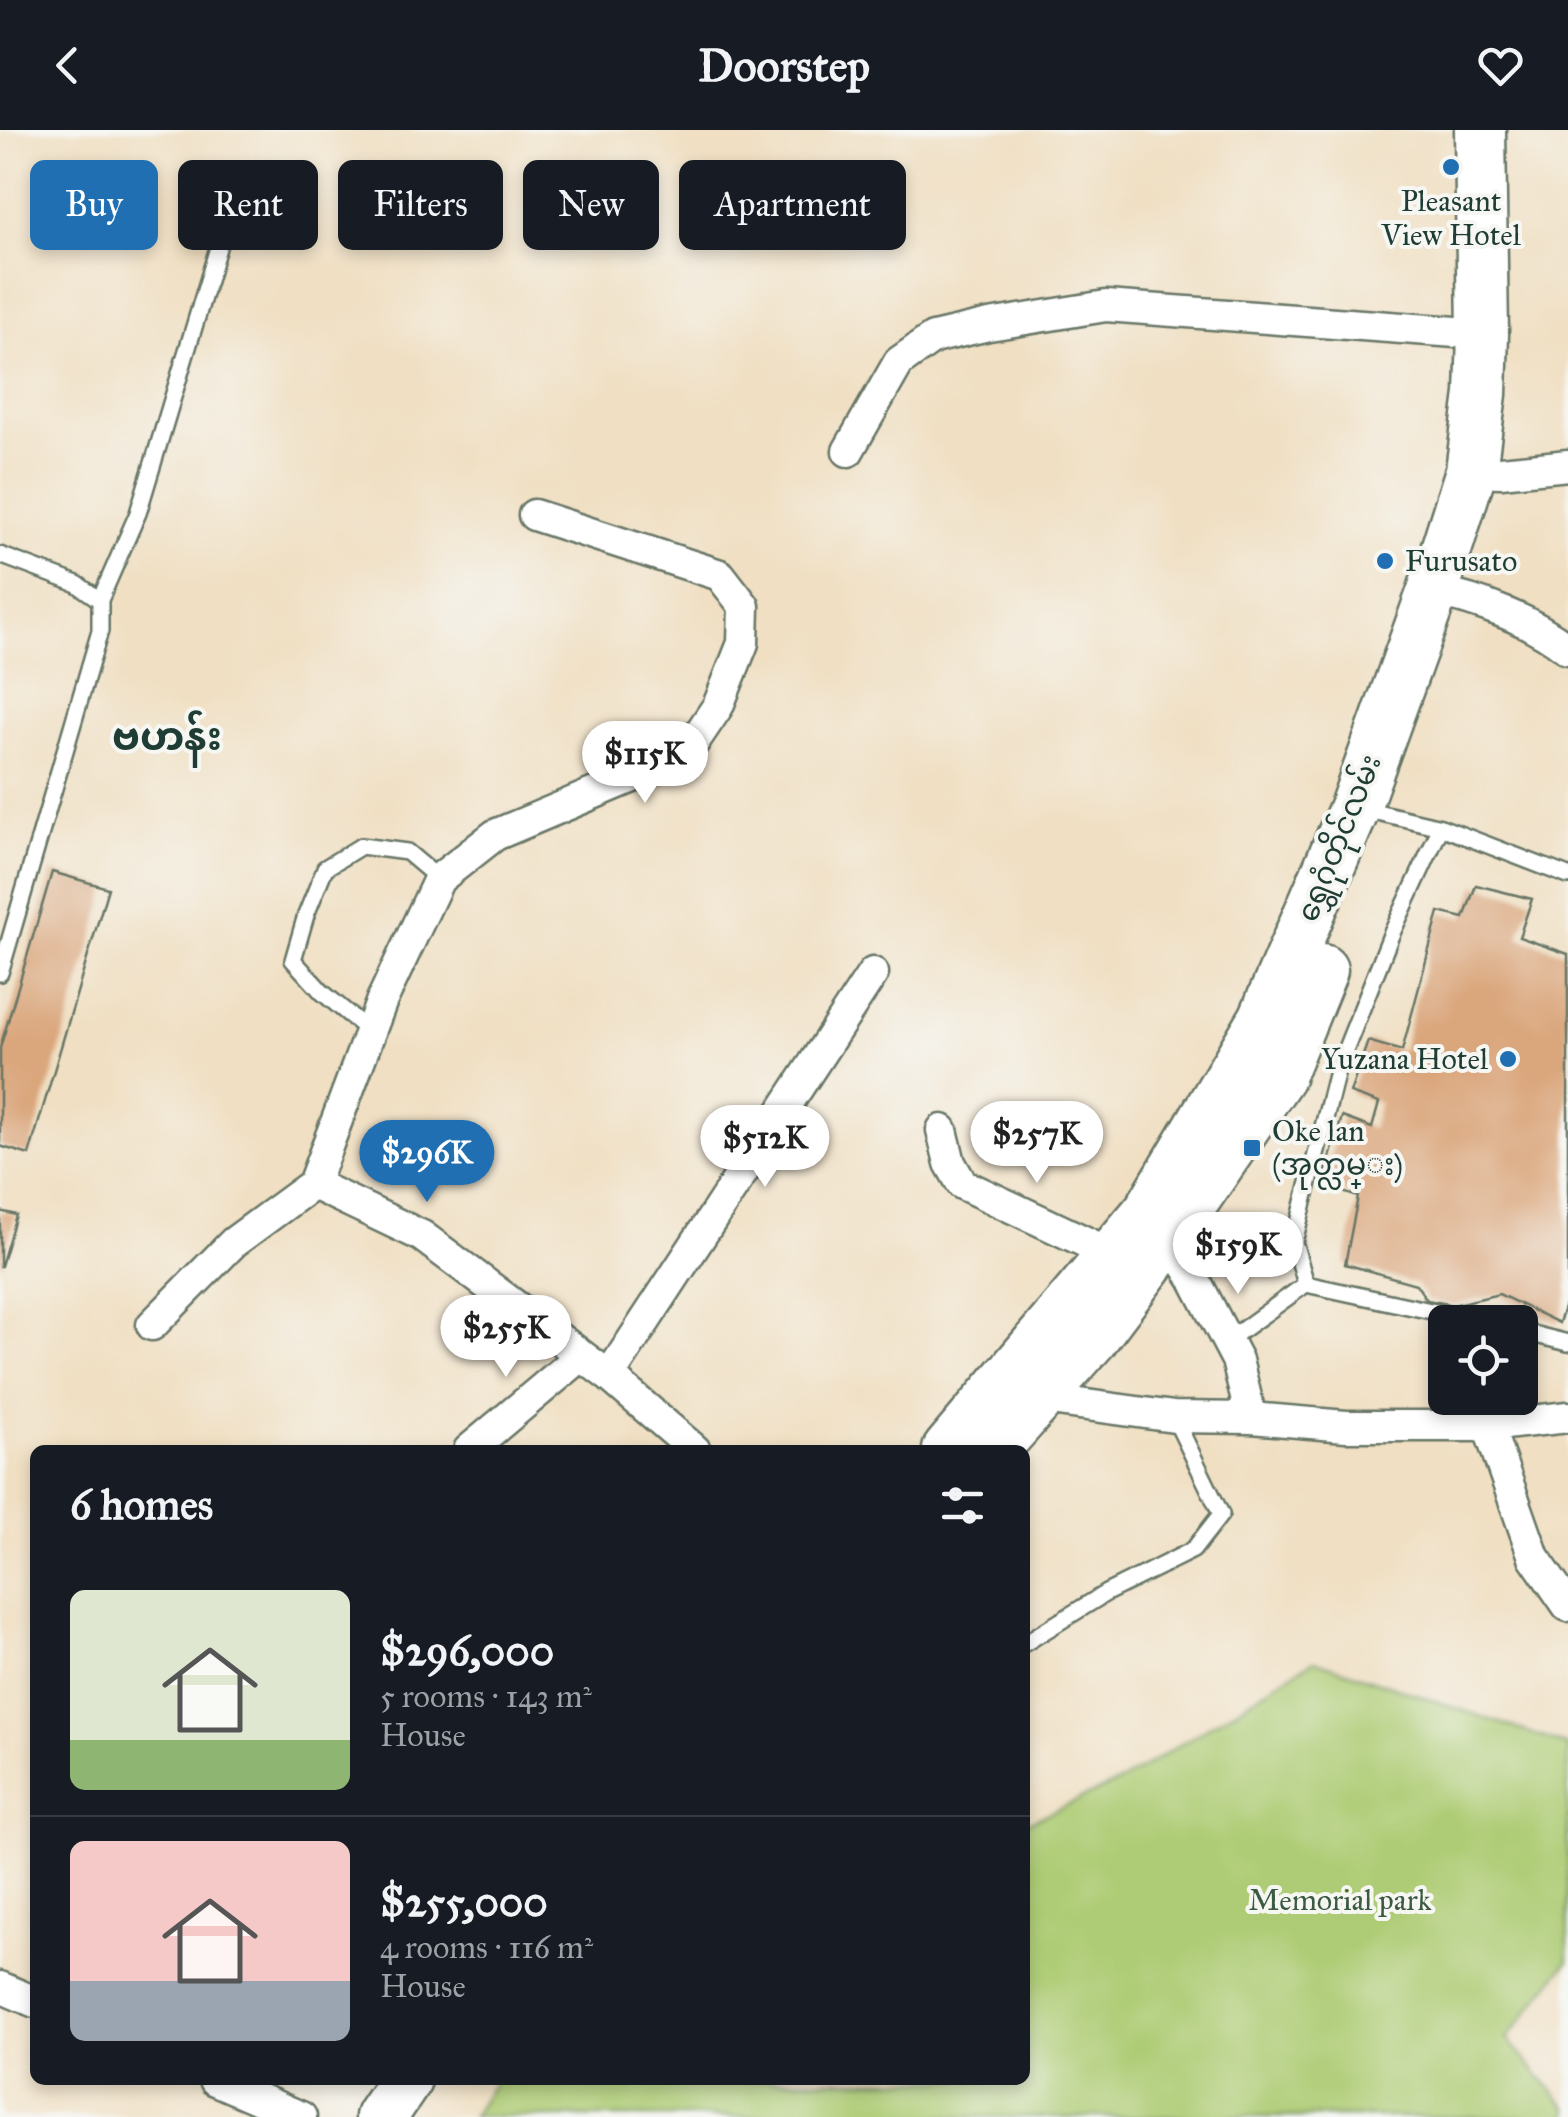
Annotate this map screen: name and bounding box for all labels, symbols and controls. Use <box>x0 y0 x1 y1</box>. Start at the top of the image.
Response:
icon: back <box>40 38 95 93</box>
text: Doorstep <box>698 38 870 93</box>
icon: heart <box>1473 38 1528 93</box>
marker: Pleasant View Hotel <box>1440 156 1462 178</box>
chip: Buy <box>30 160 158 250</box>
chip: Rent <box>178 160 318 250</box>
chip: Filters <box>338 160 503 250</box>
chip: New <box>523 160 659 250</box>
chip: Apartment <box>679 160 906 250</box>
place label: Pleasant View Hotel <box>1380 183 1522 253</box>
place label: Furusato <box>1405 543 1517 579</box>
marker: Furusato <box>1374 550 1396 572</box>
district label: ဗဟန်း <box>112 710 222 768</box>
pin: $115K <box>575 721 715 806</box>
text: $115K <box>604 734 686 773</box>
street label: ရွှေဂုံတိုင်လမ်း <box>1285 748 1395 929</box>
place label: Yuzana Hotel <box>1321 1041 1489 1077</box>
marker: Yuzana Hotel <box>1497 1048 1519 1070</box>
pin: $257K <box>967 1101 1107 1186</box>
pin: $512K <box>695 1105 835 1190</box>
place label: Oke lan (အုတ္လမ္း) <box>1272 1113 1403 1190</box>
text: $257K <box>992 1114 1082 1153</box>
text: $512K <box>722 1118 808 1157</box>
pin: $296K <box>357 1120 497 1205</box>
text: $296K <box>381 1133 473 1172</box>
marker: Oke lan (အုတ္လမ္း) <box>1241 1137 1263 1159</box>
pin: $159K <box>1168 1212 1308 1297</box>
text: $159K <box>1195 1225 1281 1264</box>
pin: $255K <box>436 1295 576 1380</box>
map controls <box>1428 1305 1538 1415</box>
button: locate <box>1428 1305 1538 1415</box>
text: $255K <box>462 1308 550 1347</box>
icon: filters <box>935 1478 990 1533</box>
text: 6 homes <box>70 1479 213 1531</box>
text: $296,000 <box>380 1625 554 1677</box>
icon: home <box>150 1630 270 1750</box>
text: 5 rooms · 143 m² <box>380 1677 592 1716</box>
text: House <box>380 1716 466 1755</box>
text: $255,000 <box>380 1876 548 1928</box>
icon: home <box>150 1881 270 2001</box>
park label: Memorial park <box>1249 1882 1431 1918</box>
text: 4 rooms · 116 m² <box>380 1928 593 1967</box>
text: House <box>380 1967 466 2006</box>

